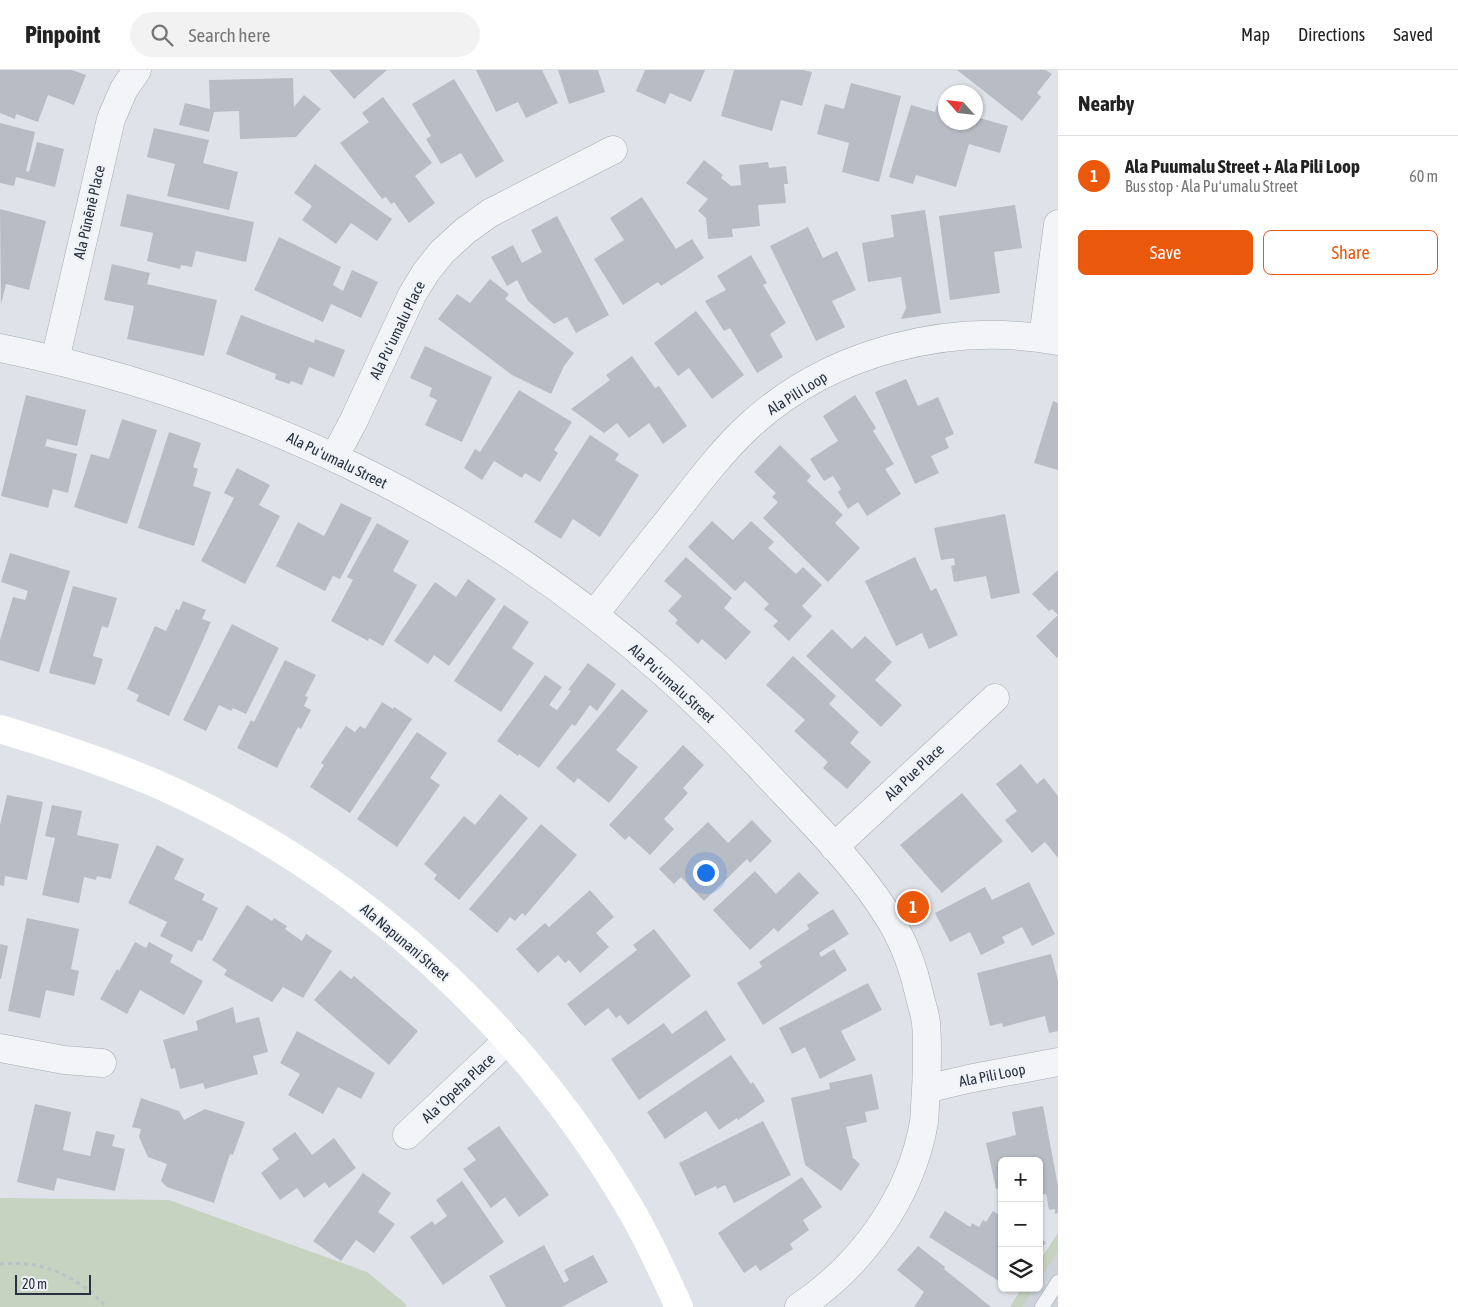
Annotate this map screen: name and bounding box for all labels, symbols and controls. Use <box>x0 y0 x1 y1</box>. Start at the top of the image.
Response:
search box <box>130 12 480 57</box>
text: Pinpoint <box>25 21 100 48</box>
icon: search <box>148 21 176 49</box>
text: Search here <box>188 24 270 46</box>
text: Map <box>1241 24 1270 45</box>
text: Directions <box>1298 24 1365 45</box>
text: Saved <box>1393 24 1433 45</box>
north arrow <box>938 85 983 130</box>
text: Nearby <box>1078 91 1134 115</box>
text: Ala Puumalu Street + Ala Pili Loop <box>1125 155 1360 177</box>
street label: Ala Pūnēnē Place <box>70 163 108 261</box>
text: 1 <box>1090 167 1098 185</box>
text: 60 m <box>1409 167 1438 185</box>
text: Bus stop · Ala Puʻumalu Street <box>1125 177 1298 195</box>
button: Save <box>1078 230 1253 275</box>
button: Share <box>1263 230 1438 275</box>
street label: Ala Puʻumalu Place <box>366 278 428 382</box>
street label: Ala Pili Loop <box>764 368 830 418</box>
street label: Ala Puʻumalu Street <box>284 428 390 492</box>
street label: Ala Puʻumalu Street <box>626 640 718 726</box>
street label: Ala Pue Place <box>881 740 947 804</box>
your location <box>693 860 719 886</box>
pin: 1 <box>897 888 929 926</box>
street label: Ala Napunani Street <box>357 900 453 984</box>
street label: Ala ʻOpeha Place <box>418 1050 498 1126</box>
street label: Ala Pili Loop <box>957 1060 1027 1090</box>
map controls <box>998 1157 1043 1292</box>
button: + <box>998 1157 1043 1202</box>
button: − <box>998 1202 1043 1247</box>
button: layers <box>998 1247 1043 1292</box>
scale bar <box>15 1272 91 1295</box>
text: 20 m <box>22 1276 47 1292</box>

